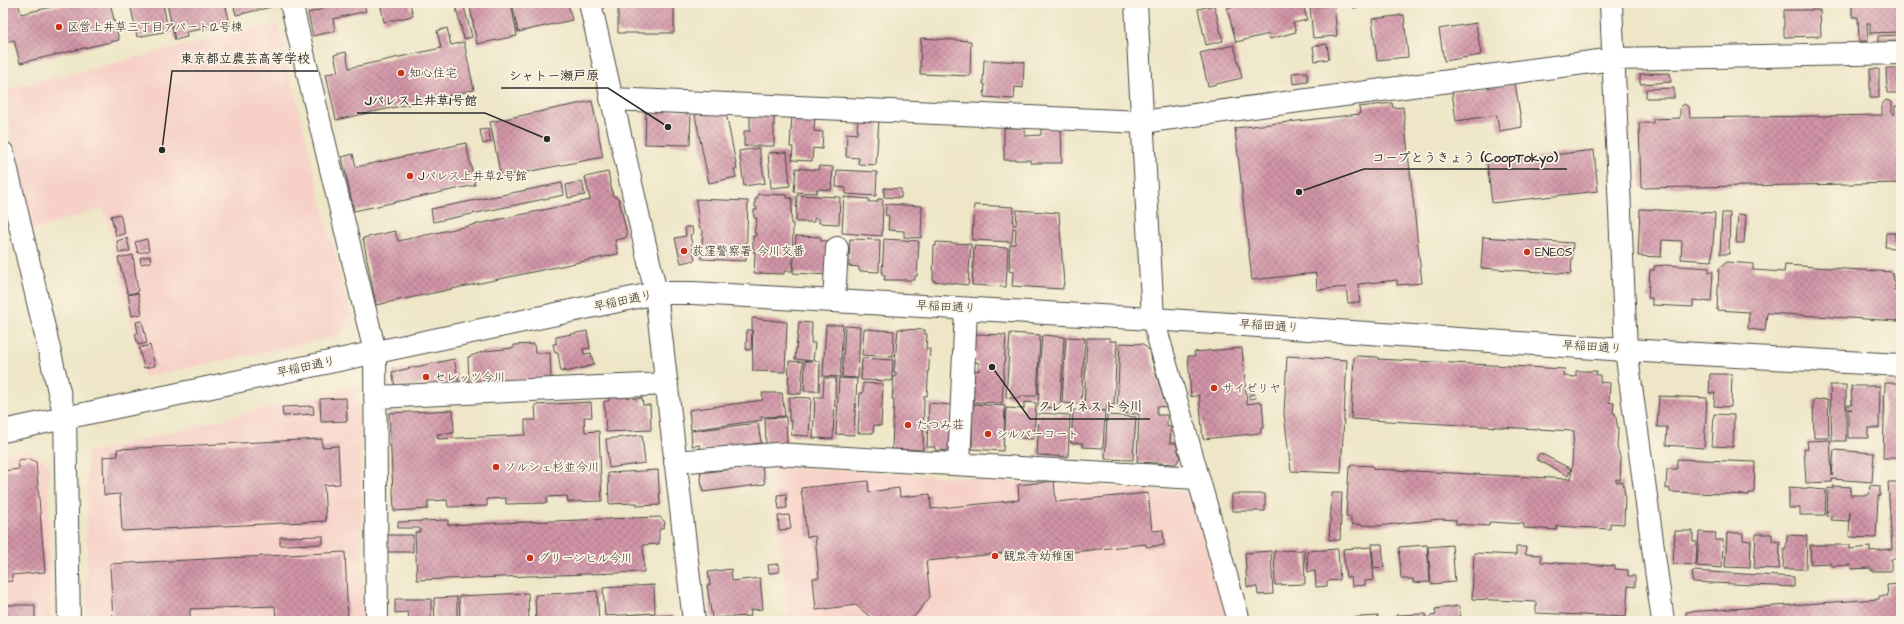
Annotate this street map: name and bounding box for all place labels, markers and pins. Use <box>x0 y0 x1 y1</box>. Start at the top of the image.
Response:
place label: 区営上井草三丁目アパート12号棟 <box>67 19 243 36</box>
marker: 区営上井草三丁目アパート12号棟 <box>54 22 64 32</box>
callout: 東京都立農芸高等学校 <box>172 46 318 71</box>
callout: シャトー瀬戸原 <box>501 63 608 88</box>
place label: 知心住宅 <box>409 65 457 82</box>
marker: 知心住宅 <box>396 68 406 78</box>
callout: Jパレス上井草1号館 <box>357 88 485 113</box>
callout: コープとうきょう (CoopTokyo) <box>1364 144 1567 169</box>
place label: Jパレス上井草2号館 <box>418 168 527 185</box>
marker: Jパレス上井草2号館 <box>405 171 415 181</box>
place label: 荻窪警察署 今川交番 <box>692 243 805 260</box>
place label: ENEOS <box>1535 244 1573 261</box>
marker: 荻窪警察署 今川交番 <box>679 246 689 256</box>
marker: ENEOS <box>1522 247 1532 257</box>
place label: セレッツ今川 <box>434 369 506 386</box>
marker: セレッツ今川 <box>421 372 431 382</box>
place label: サイゼリヤ <box>1222 380 1281 397</box>
marker: サイゼリヤ <box>1209 383 1219 393</box>
callout: クレイネスト今川 <box>1030 394 1150 419</box>
place label: たつみ荘 <box>916 417 964 434</box>
marker: たつみ荘 <box>903 420 913 430</box>
place label: シルバーコート <box>996 426 1079 443</box>
marker: シルバーコート <box>983 429 993 439</box>
place label: ソルシェ杉並今川 <box>504 459 600 476</box>
marker: ソルシェ杉並今川 <box>491 462 501 472</box>
place label: 観泉寺幼稚園 <box>1003 548 1075 565</box>
place label: グリーンヒル今川 <box>538 550 633 567</box>
marker: 観泉寺幼稚園 <box>990 551 1000 561</box>
marker: グリーンヒル今川 <box>525 553 535 563</box>

